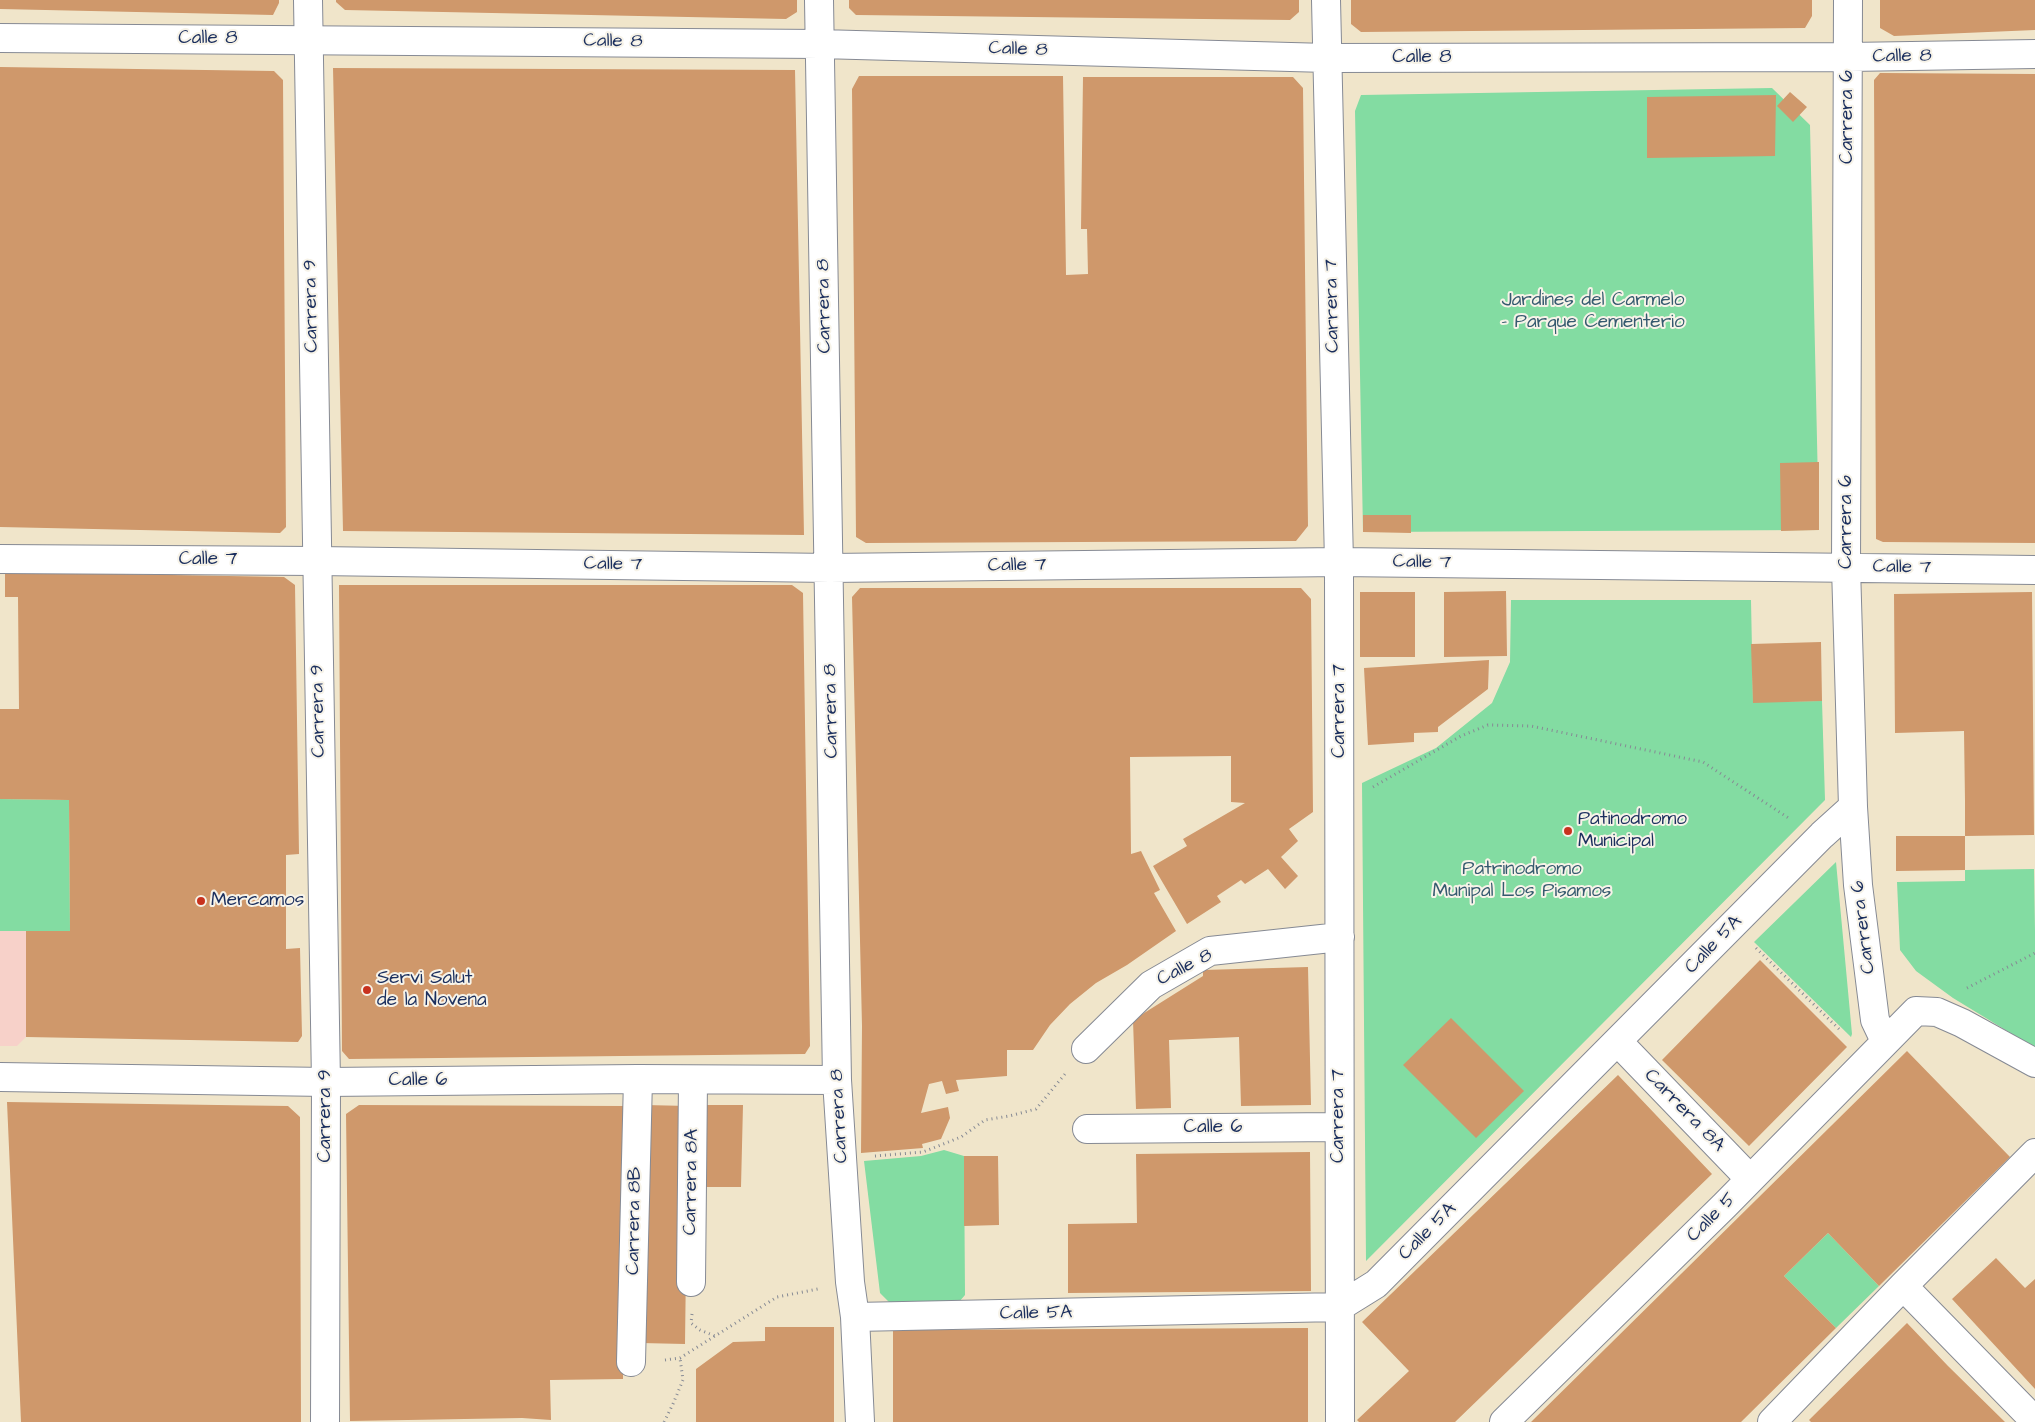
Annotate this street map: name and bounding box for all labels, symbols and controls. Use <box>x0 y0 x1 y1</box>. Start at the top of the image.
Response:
street label: Calle 8 <box>178 28 238 50</box>
street label: Calle 8 <box>583 30 643 54</box>
street label: Calle 8 <box>988 38 1048 62</box>
street label: Calle 8 <box>1872 45 1932 69</box>
street label: Calle 8 <box>1392 47 1452 69</box>
street label: Carrera 6 <box>1837 70 1859 164</box>
street label: Carrera 9 <box>300 259 324 353</box>
street label: Carrera 8 <box>813 259 837 353</box>
street label: Carrera 7 <box>1321 259 1345 353</box>
park label: Jardines del Carmelo - Parque Cementerio <box>1501 290 1685 334</box>
street label: Carrera 6 <box>1836 475 1858 569</box>
street label: Calle 7 <box>179 549 237 571</box>
street label: Calle 7 <box>1392 551 1452 575</box>
street label: Calle 7 <box>583 553 643 577</box>
street label: Calle 7 <box>987 554 1047 578</box>
street label: Calle 7 <box>1872 556 1932 580</box>
street label: Carrera 9 <box>307 664 331 758</box>
street label: Carrera 8 <box>820 664 844 758</box>
street label: Carrera 7 <box>1329 664 1351 758</box>
place label: Patinodromo Municipal <box>1578 809 1687 853</box>
marker: Patinodromo Municipal <box>1562 825 1574 837</box>
park label: Patrinodromo Munipal Los Pisamos <box>1433 859 1611 903</box>
street label: Carrera 6 <box>1847 879 1881 975</box>
place label: Mercamos <box>211 890 304 912</box>
marker: Mercamos <box>195 895 207 907</box>
street label: Calle 5A <box>1681 911 1747 979</box>
street label: Calle 8 <box>1153 944 1217 992</box>
place label: Servi Salut de la Novena <box>377 968 487 1012</box>
marker: Servi Salut de la Novena <box>361 984 373 996</box>
street label: Carrera 8A <box>1639 1065 1729 1157</box>
street label: Carrera 8 <box>826 1068 854 1164</box>
street label: Carrera 7 <box>1328 1069 1350 1163</box>
street label: Carrera 9 <box>315 1070 337 1162</box>
street label: Calle 6 <box>389 1070 447 1092</box>
street label: Calle 6 <box>1184 1117 1242 1139</box>
street label: Carrera 8A <box>680 1129 704 1235</box>
street label: Carrera 8B <box>623 1167 647 1275</box>
street label: Calle 5 <box>1683 1189 1741 1247</box>
street label: Calle 5A <box>1394 1198 1462 1266</box>
street label: Calle 5A <box>1000 1302 1072 1326</box>

